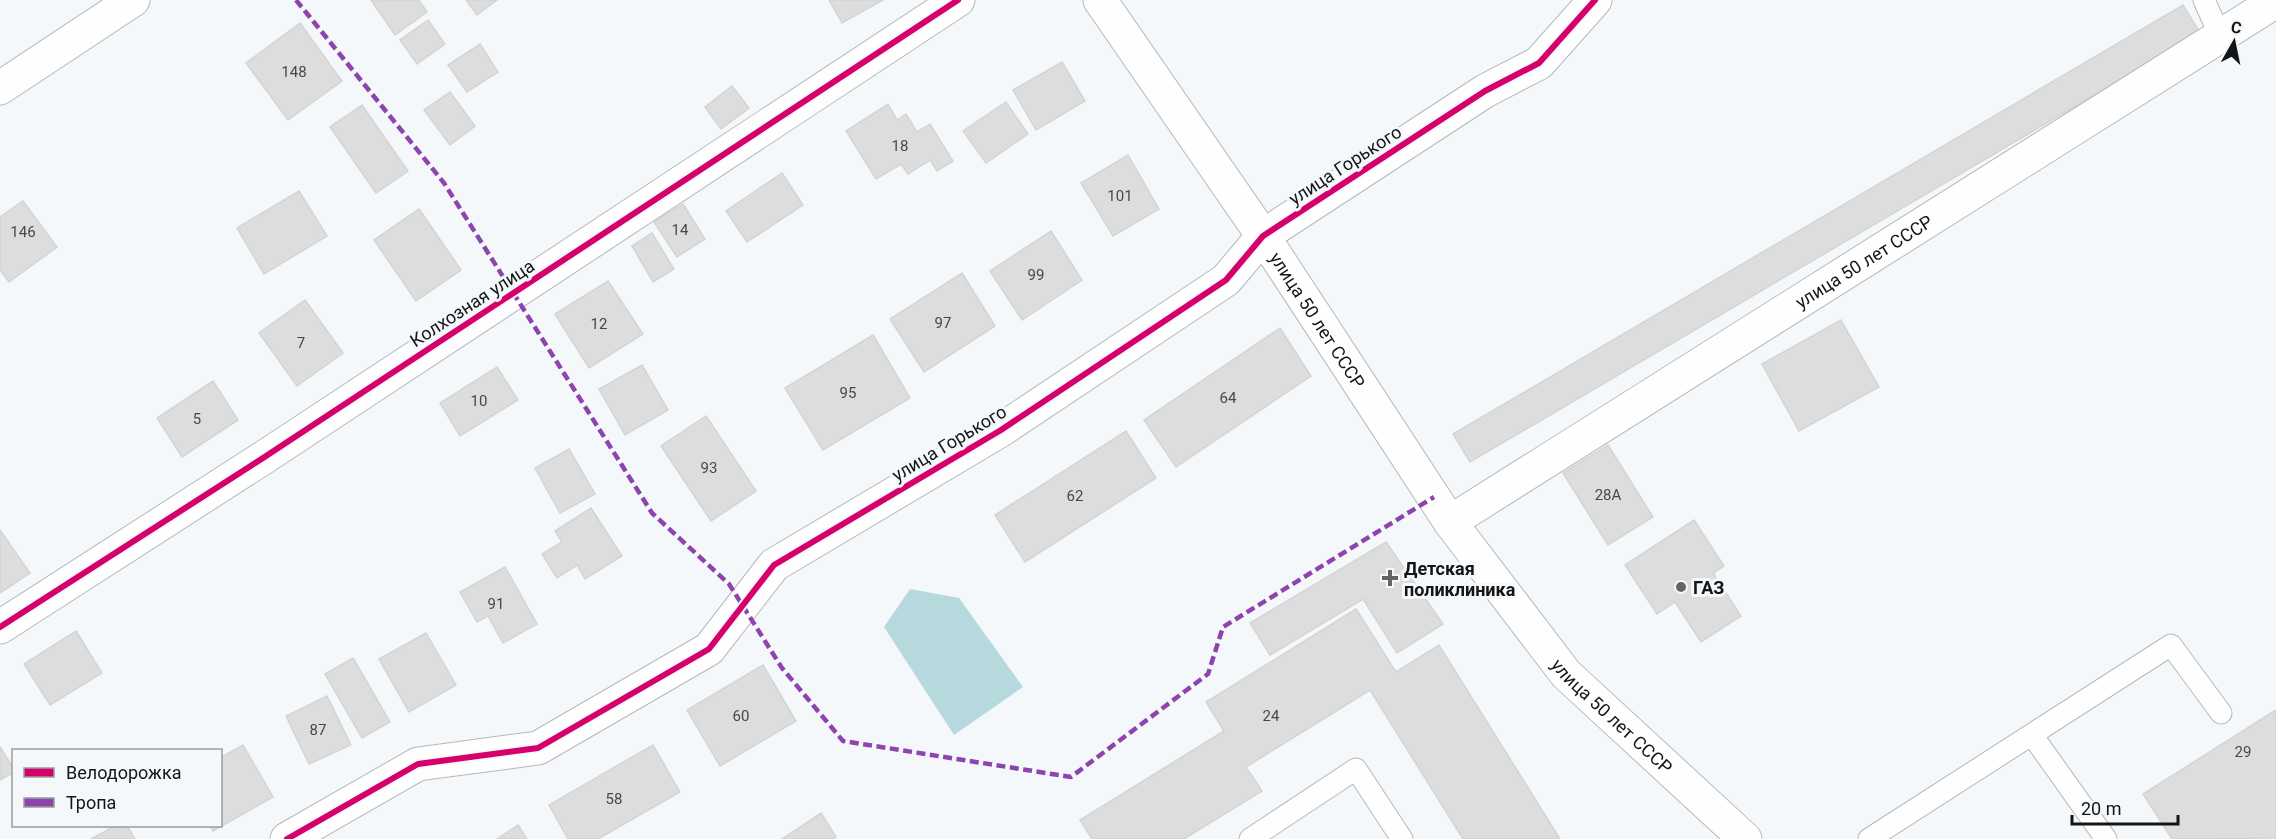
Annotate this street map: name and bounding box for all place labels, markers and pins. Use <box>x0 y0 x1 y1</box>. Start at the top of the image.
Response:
place label: Детская поликлиника <box>1404 558 1516 600</box>
marker: Детская поликлиника <box>1381 569 1399 587</box>
place label: ГАЗ <box>1693 577 1724 598</box>
marker: ГАЗ <box>1674 580 1688 594</box>

